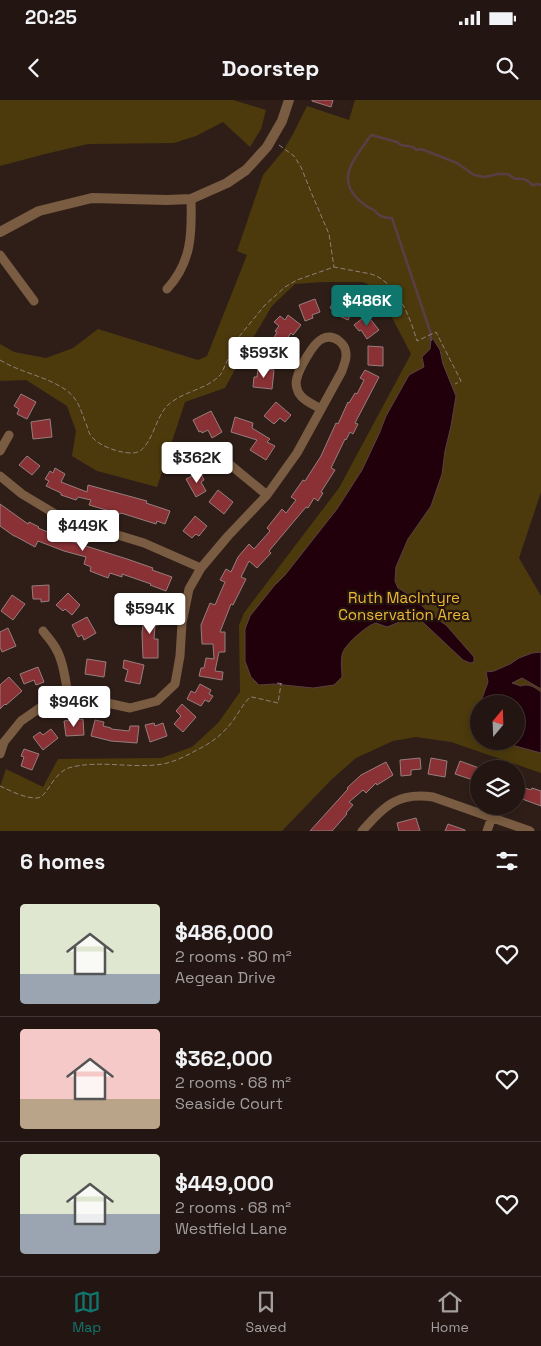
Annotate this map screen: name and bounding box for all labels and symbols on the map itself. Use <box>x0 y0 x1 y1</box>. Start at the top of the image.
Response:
pin: $486K <box>332 284 402 327</box>
pin: $593K <box>229 336 299 379</box>
pin: $362K <box>162 442 232 484</box>
pin: $449K <box>48 510 118 552</box>
park label: Ruth MacIntyre Conservation Area <box>338 588 470 624</box>
pin: $594K <box>115 592 185 635</box>
pin: $946K <box>39 686 109 728</box>
north arrow <box>470 695 525 750</box>

